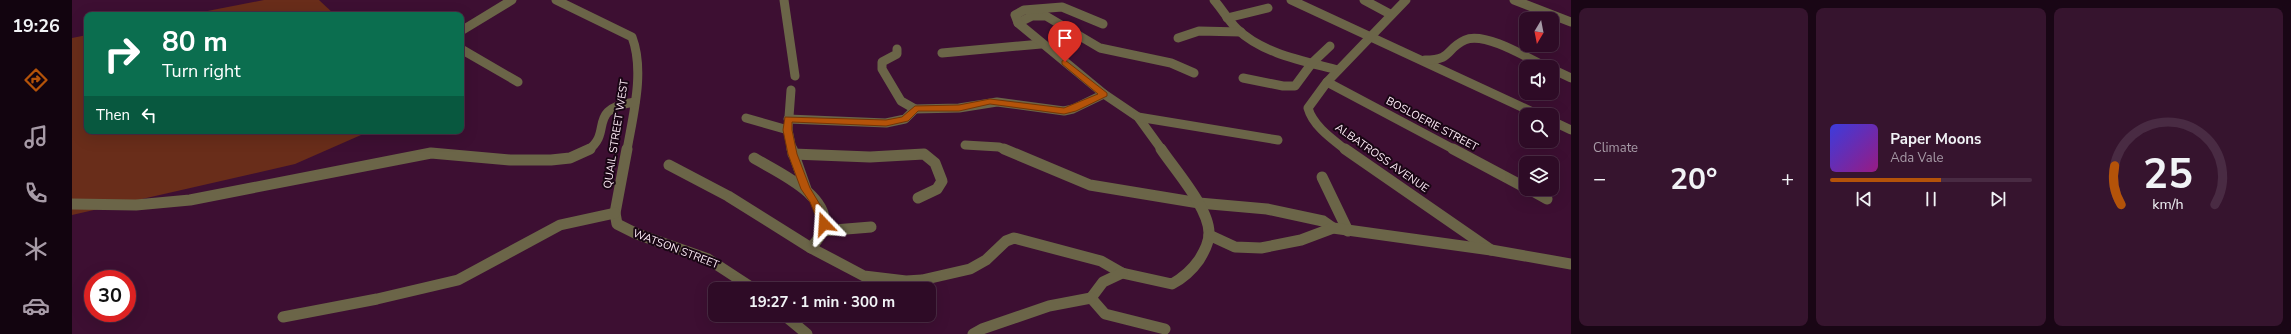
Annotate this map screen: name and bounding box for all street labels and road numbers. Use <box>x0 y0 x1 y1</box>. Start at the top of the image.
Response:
street label: QUAIL STREET WEST <box>600 78 632 190</box>
street label: BOSLOERIE STREET <box>1383 93 1481 155</box>
street label: ALBATROSS AVENUE <box>1332 120 1432 196</box>
street label: WATSON STREET <box>631 226 722 272</box>

